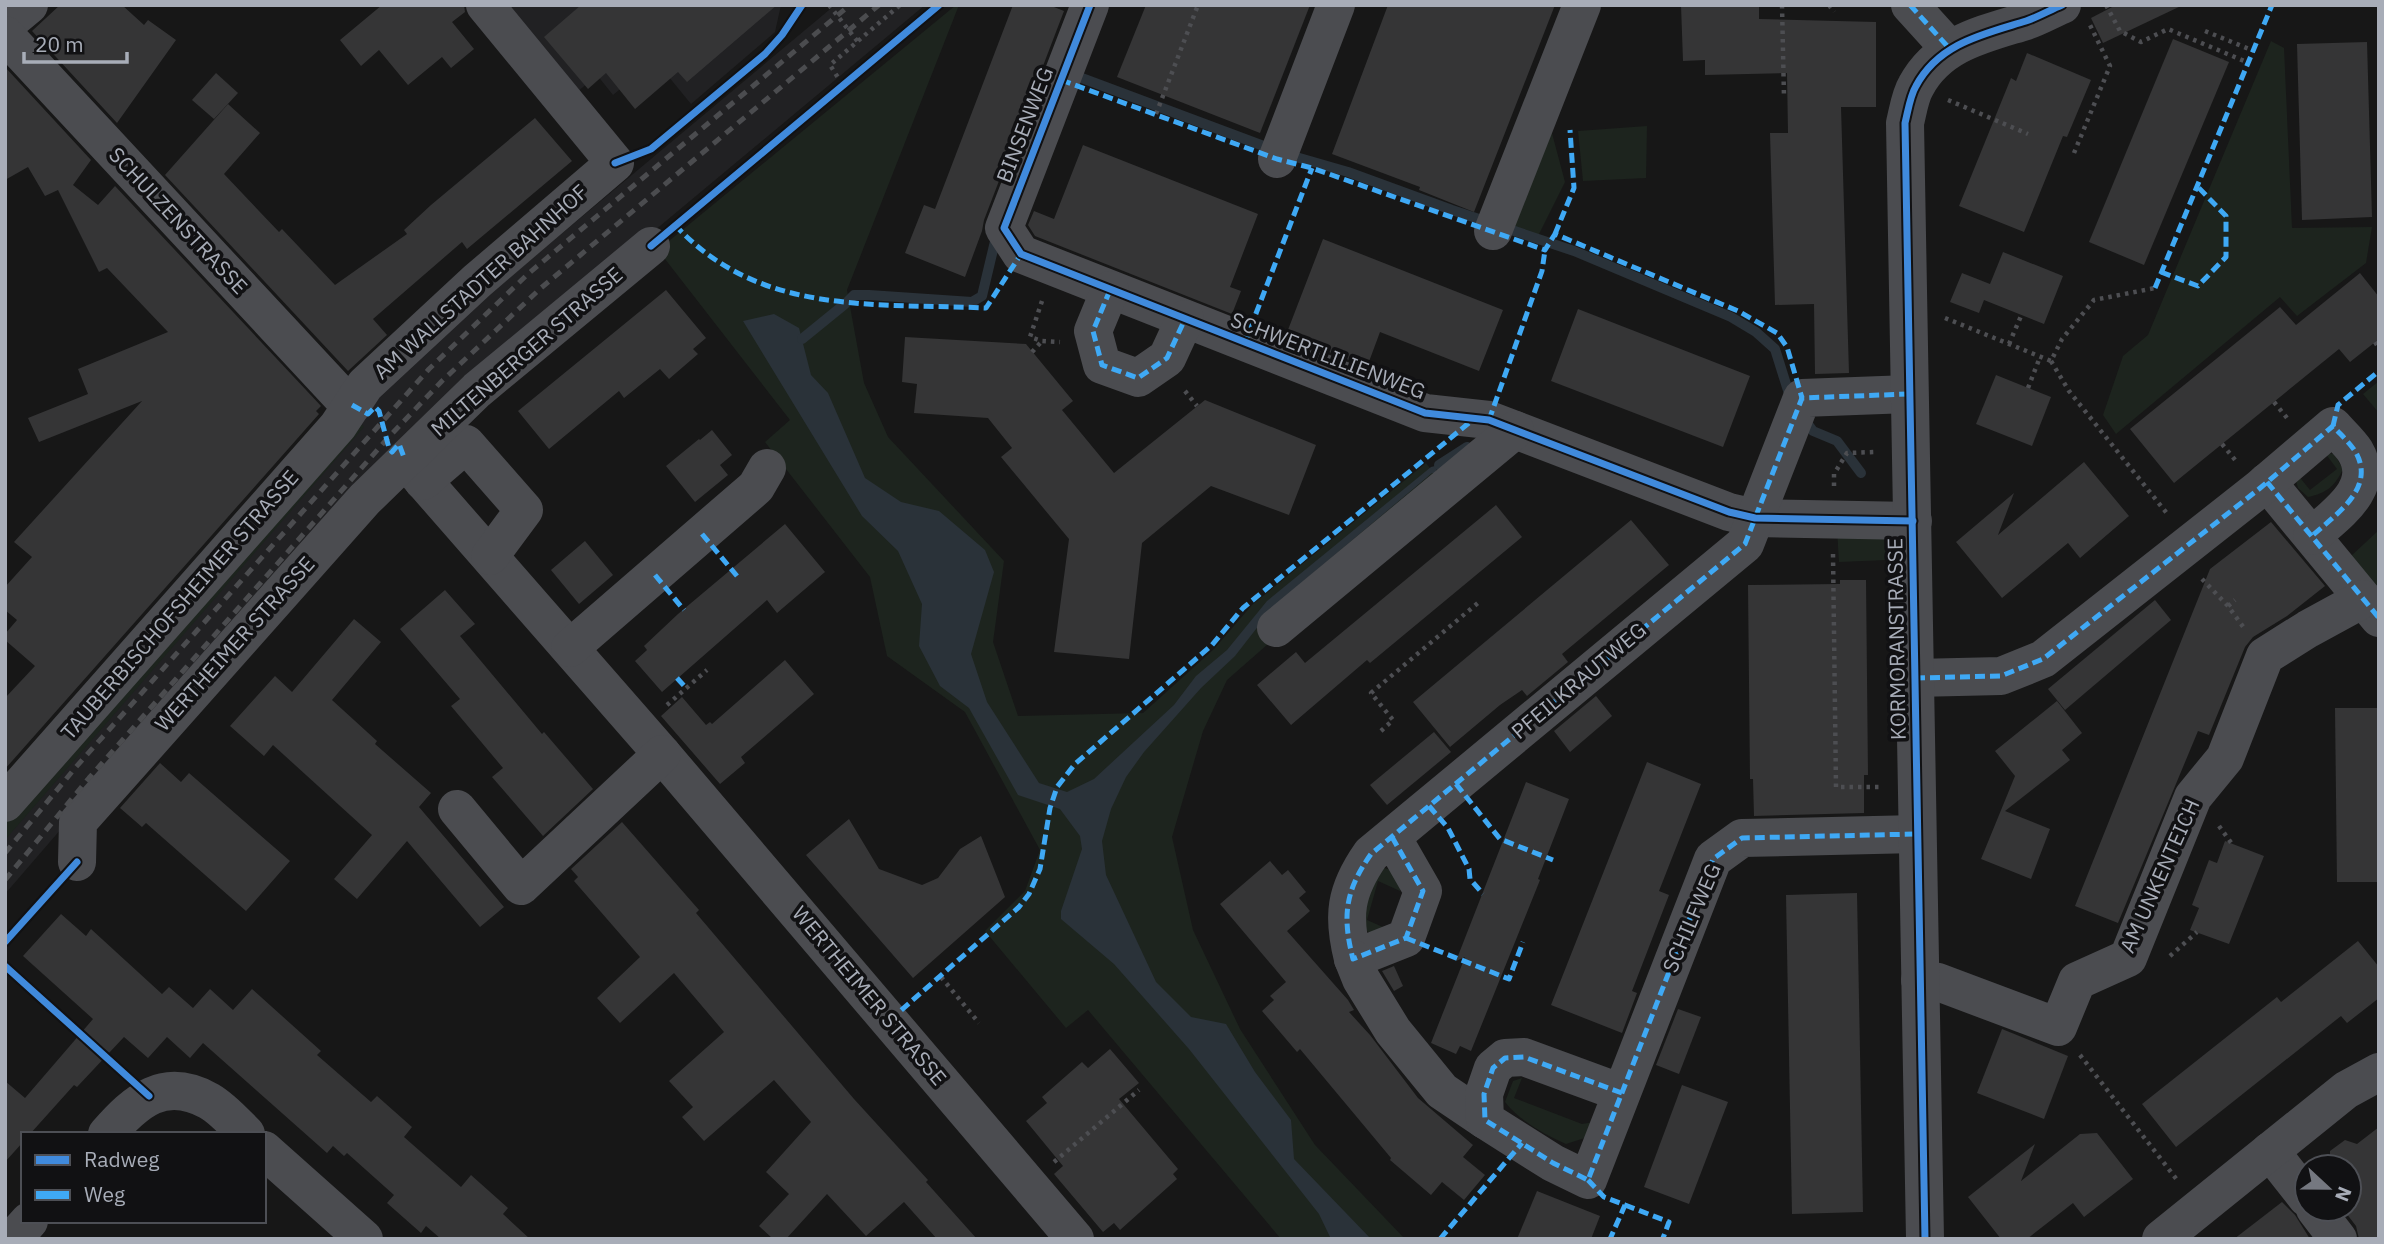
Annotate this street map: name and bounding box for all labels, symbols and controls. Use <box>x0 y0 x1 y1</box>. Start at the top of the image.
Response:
scale bar <box>24 21 128 65</box>
text: 20 m <box>35 30 84 58</box>
street label: BINSENWEG <box>989 63 1059 187</box>
street label: SCHULZENSTRASSE <box>103 141 254 300</box>
street label: AM WALLSTADTER BAHNHOF <box>367 178 593 385</box>
street label: MILTENBERGER STRASSE <box>425 260 628 442</box>
street label: SCHWERTLILIENWEG <box>1227 305 1430 405</box>
street label: TAUBERBISCHOFSHEIMER STRASSE <box>54 463 304 745</box>
street label: KORMORANSTRASSE <box>1880 538 1912 740</box>
street label: WERTHEIMER STRASSE <box>148 550 320 737</box>
street label: PFEILKRAUTWEG <box>1505 616 1652 745</box>
street label: AM UNKENTEICH <box>2113 794 2206 957</box>
street label: SCHILFWEG <box>1655 859 1727 977</box>
street label: WERTHEIMER STRASSE <box>786 900 953 1091</box>
legend <box>21 1132 266 1223</box>
text: Radweg <box>84 1145 159 1173</box>
north arrow <box>2293 1153 2363 1223</box>
text: Weg <box>84 1180 125 1208</box>
text: N <box>2330 1183 2357 1205</box>

